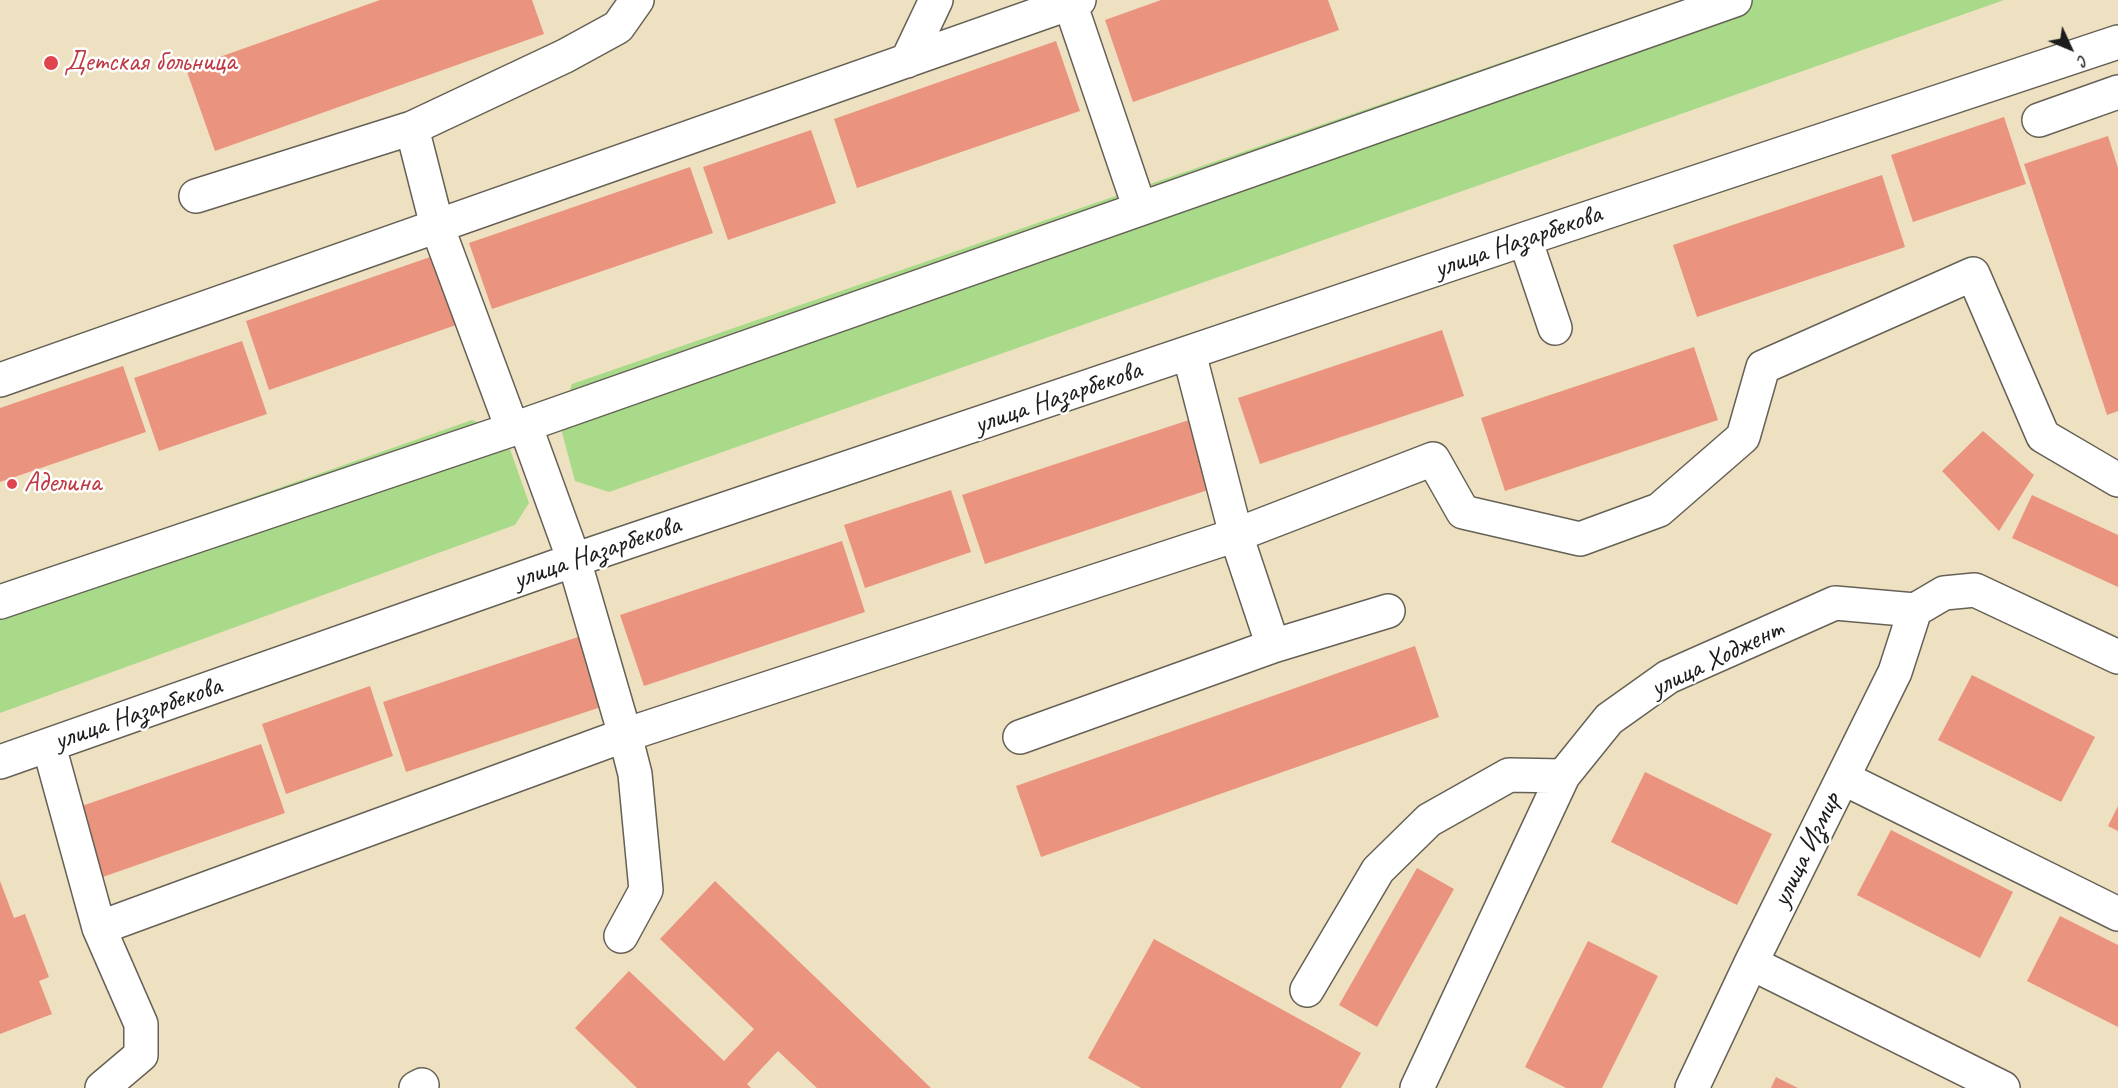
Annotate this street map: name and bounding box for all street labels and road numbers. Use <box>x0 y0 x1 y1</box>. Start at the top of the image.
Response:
street label: улица Назарбекова <box>1430 198 1606 286</box>
street label: улица Назарбекова <box>970 354 1146 442</box>
street label: улица Назарбекова <box>509 509 685 597</box>
street label: улица Ходжент <box>1645 612 1789 706</box>
street label: улица Назарбекова <box>50 670 226 758</box>
street label: улица Измир <box>1765 787 1849 913</box>

